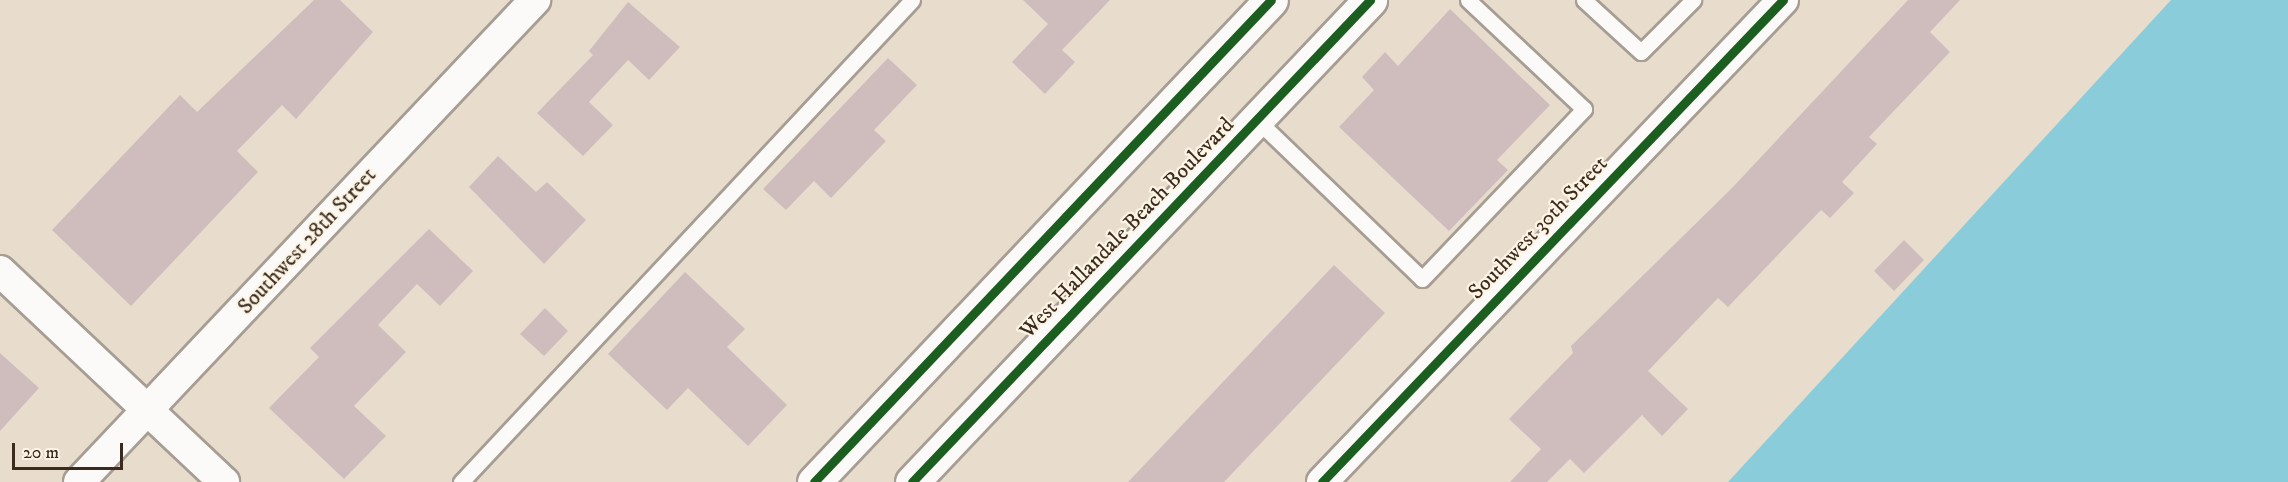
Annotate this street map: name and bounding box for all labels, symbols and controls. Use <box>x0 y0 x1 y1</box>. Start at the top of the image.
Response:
street label: West Hallandale Beach Boulevard <box>1014 112 1240 344</box>
street label: Southwest 30th Street <box>1463 151 1613 305</box>
street label: Southwest 28th Street <box>232 162 382 320</box>
scale bar <box>15 431 126 469</box>
text: 20 m <box>23 442 59 464</box>

